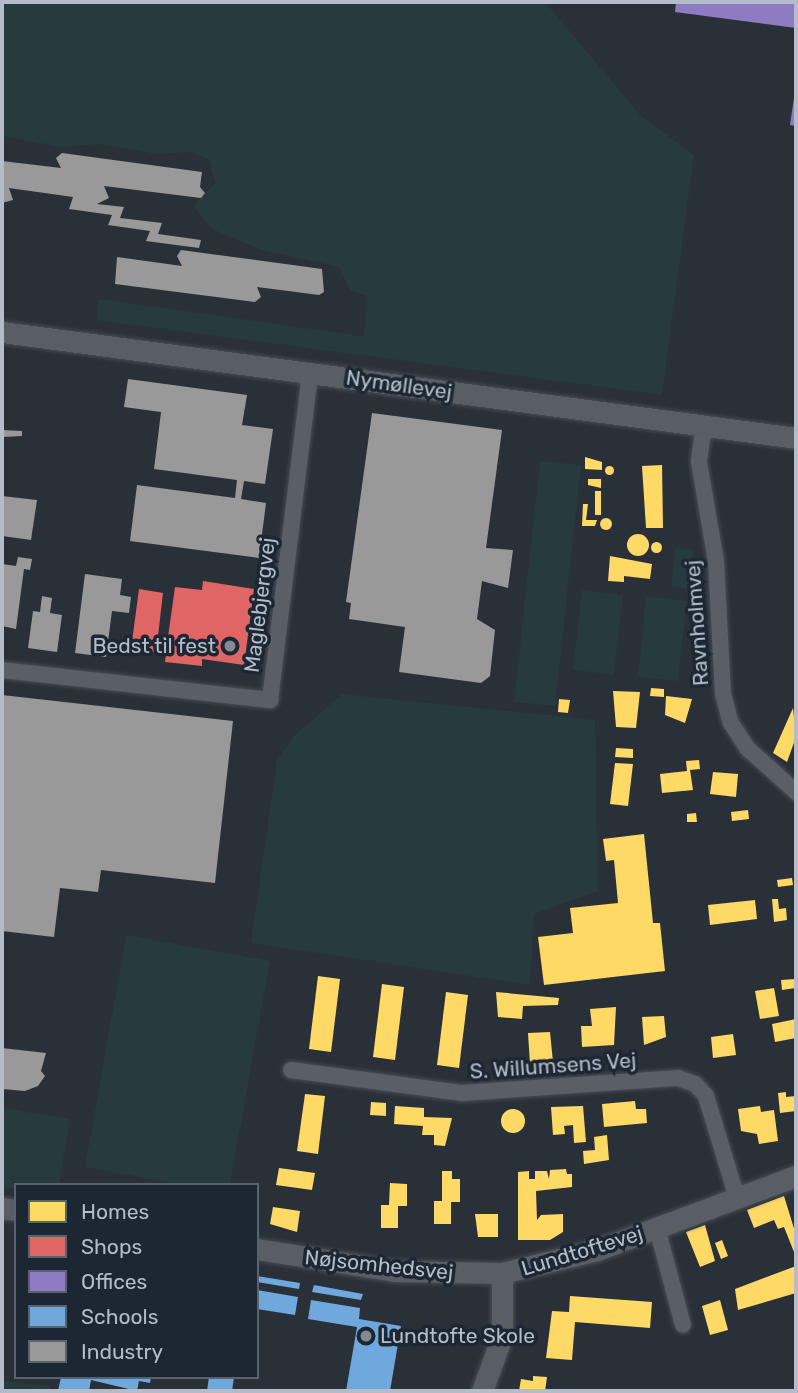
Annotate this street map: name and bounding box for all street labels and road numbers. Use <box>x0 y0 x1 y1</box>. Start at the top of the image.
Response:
street label: Nymøllevej <box>344 365 454 405</box>
street label: Maglebjergvej <box>239 536 281 674</box>
street label: Ravnholmvej <box>680 559 714 687</box>
street label: S. Willumsens Vej <box>468 1048 638 1084</box>
street label: Lundtoftevej <box>518 1221 646 1281</box>
street label: Nøjsomhedsvej <box>304 1245 454 1285</box>

